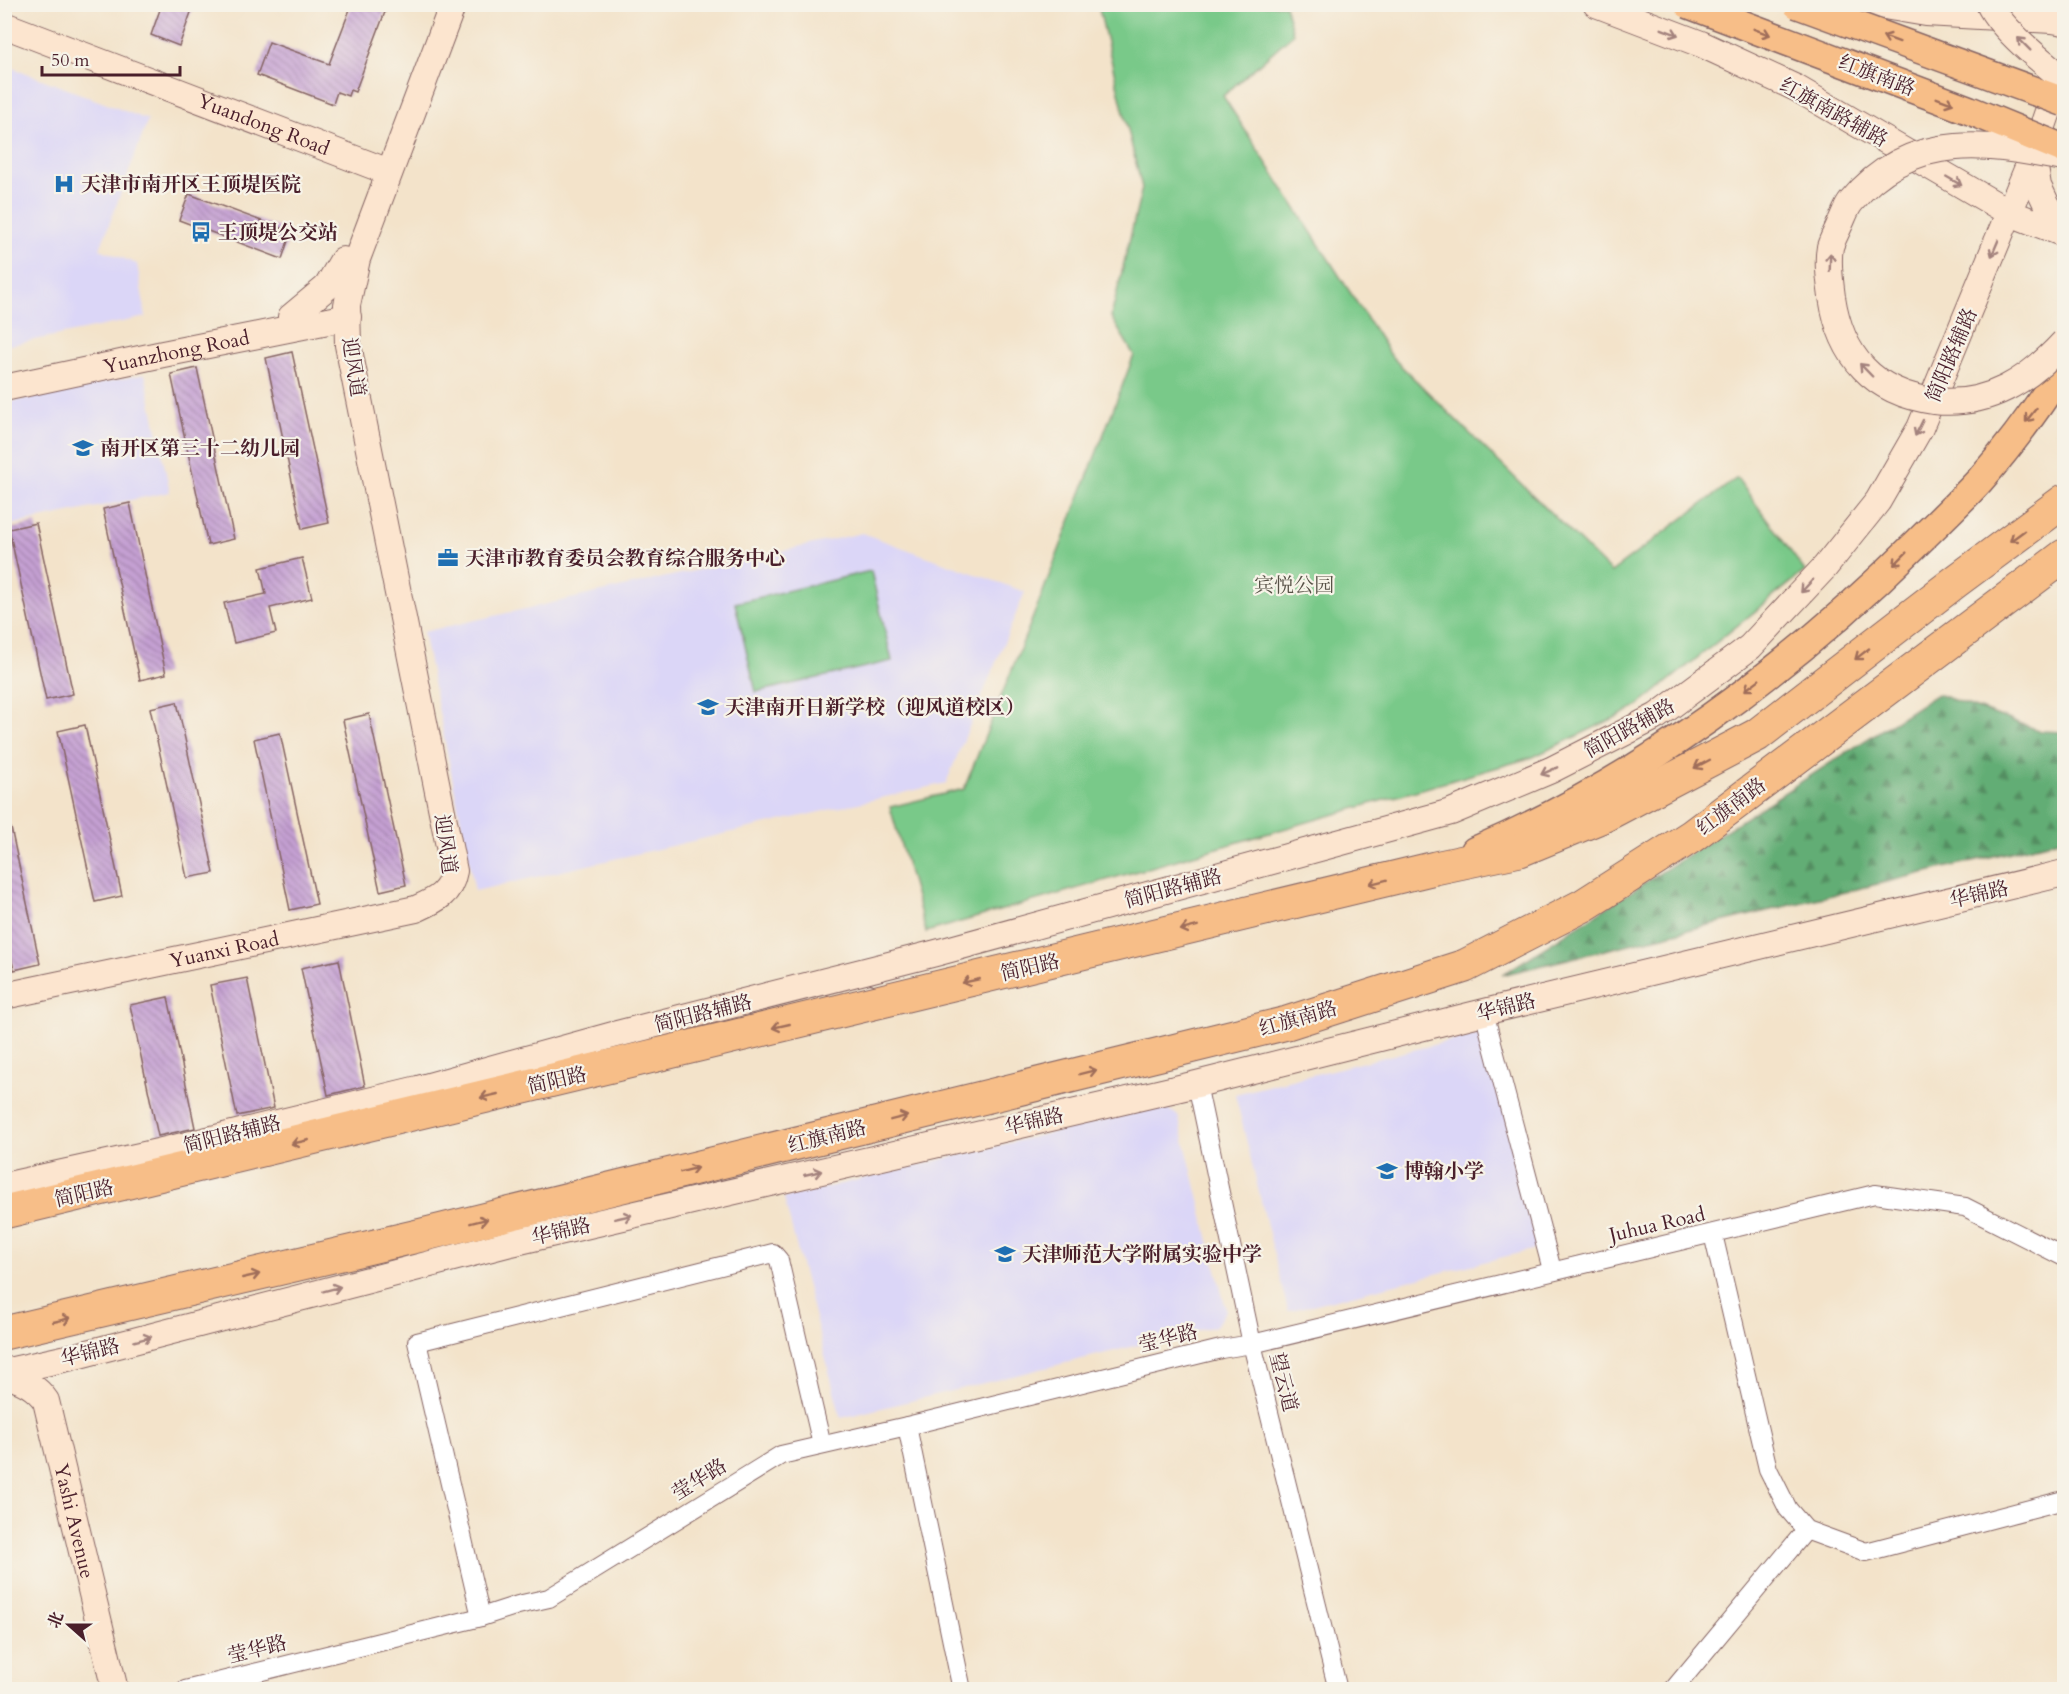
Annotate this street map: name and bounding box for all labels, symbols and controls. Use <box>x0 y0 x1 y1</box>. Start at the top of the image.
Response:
one-way arrow <box>1660 28 1679 39</box>
one-way arrow <box>1752 28 1771 39</box>
one-way arrow <box>1883 32 1901 43</box>
one-way arrow <box>2016 37 2031 52</box>
scale bar <box>42 39 180 77</box>
text: 50 m <box>51 48 90 73</box>
street label: 红旗南路 <box>1835 49 1919 102</box>
street label: 红旗南路辅路 <box>1775 72 1893 153</box>
street label: Yuandong Road <box>194 87 334 162</box>
one-way arrow <box>1935 96 1954 107</box>
place label: 天津市南开区王顶堤医院 <box>81 171 301 198</box>
hospital icon: 天津市南开区王顶堤医院 <box>52 172 76 196</box>
one-way arrow <box>1945 175 1962 187</box>
place label: 王顶堤公交站 <box>218 219 338 246</box>
bus stop icon: 王顶堤公交站 <box>189 220 213 244</box>
one-way arrow <box>1989 239 2000 257</box>
one-way arrow <box>1824 253 1836 273</box>
street label: 简阳路辅路 <box>1919 304 1983 406</box>
street label: Yuanzhong Road <box>101 324 252 380</box>
street label: 迎风道 <box>335 335 372 399</box>
one-way arrow <box>1859 362 1873 377</box>
one-way arrow <box>2025 407 2038 423</box>
one-way arrow <box>1913 418 1925 436</box>
place label: 南开区第三十二幼儿园 <box>100 435 300 462</box>
school or university icon: 南开区第三十二幼儿园 <box>71 436 95 460</box>
one-way arrow <box>2010 530 2026 542</box>
place label: 天津市教育委员会教育综合服务中心 <box>465 545 785 572</box>
office icon: 天津市教育委员会教育综合服务中心 <box>436 546 460 570</box>
one-way arrow <box>1893 552 1908 567</box>
park label: 宾悦公园 <box>1254 572 1334 599</box>
one-way arrow <box>1800 579 1814 594</box>
one-way arrow <box>1854 647 1870 660</box>
one-way arrow <box>1744 679 1760 692</box>
street label: 简阳路辅路 <box>1579 692 1680 764</box>
place label: 天津南开日新学校（迎风道校区） <box>725 694 1025 721</box>
school or university icon: 天津南开日新学校（迎风道校区） <box>696 695 720 719</box>
one-way arrow <box>1694 758 1711 770</box>
one-way arrow <box>1540 766 1558 777</box>
street label: 红旗南路 <box>1691 772 1771 841</box>
street label: 迎风道 <box>428 812 463 876</box>
street label: 简阳路辅路 <box>1121 863 1225 914</box>
street label: 华锦路 <box>1947 875 2011 914</box>
one-way arrow <box>1369 876 1388 888</box>
one-way arrow <box>1179 923 1198 935</box>
street label: Yuanxi Road <box>167 925 282 975</box>
street label: 简阳路 <box>998 948 1062 987</box>
one-way arrow <box>962 975 981 987</box>
street label: 华锦路 <box>1474 987 1538 1028</box>
street label: 简阳路辅路 <box>651 988 755 1039</box>
street label: 红旗南路 <box>1256 994 1340 1042</box>
one-way arrow <box>772 1021 791 1033</box>
street label: 简阳路 <box>525 1061 589 1100</box>
one-way arrow <box>1078 1065 1097 1077</box>
one-way arrow <box>480 1091 499 1103</box>
street label: 华锦路 <box>1002 1102 1066 1141</box>
street label: 简阳路辅路 <box>180 1109 284 1160</box>
one-way arrow <box>889 1112 908 1124</box>
street label: 红旗南路 <box>785 1114 869 1159</box>
one-way arrow <box>291 1136 310 1148</box>
place label: 博翰小学 <box>1404 1158 1484 1185</box>
school or university icon: 博翰小学 <box>1375 1159 1399 1183</box>
one-way arrow <box>679 1163 698 1175</box>
one-way arrow <box>803 1166 822 1178</box>
street label: 简阳路 <box>52 1174 116 1213</box>
street label: Juhua Road <box>1604 1200 1708 1249</box>
one-way arrow <box>613 1210 632 1222</box>
street label: 华锦路 <box>529 1212 593 1251</box>
one-way arrow <box>469 1215 488 1227</box>
place label: 天津师范大学附属实验中学 <box>1022 1241 1262 1268</box>
school or university icon: 天津师范大学附属实验中学 <box>993 1242 1017 1266</box>
one-way arrow <box>242 1269 261 1281</box>
one-way arrow <box>322 1283 341 1295</box>
one-way arrow <box>51 1314 71 1325</box>
street label: 莹华路 <box>1136 1318 1200 1359</box>
street label: 华锦路 <box>58 1332 122 1373</box>
one-way arrow <box>133 1332 152 1344</box>
street label: 望云道 <box>1263 1350 1304 1414</box>
street label: 莹华路 <box>667 1452 732 1507</box>
street label: Yashi Avenue <box>47 1461 101 1581</box>
north arrow <box>39 1595 99 1655</box>
text: 北 <box>43 1609 69 1631</box>
street label: 莹华路 <box>225 1629 289 1670</box>

